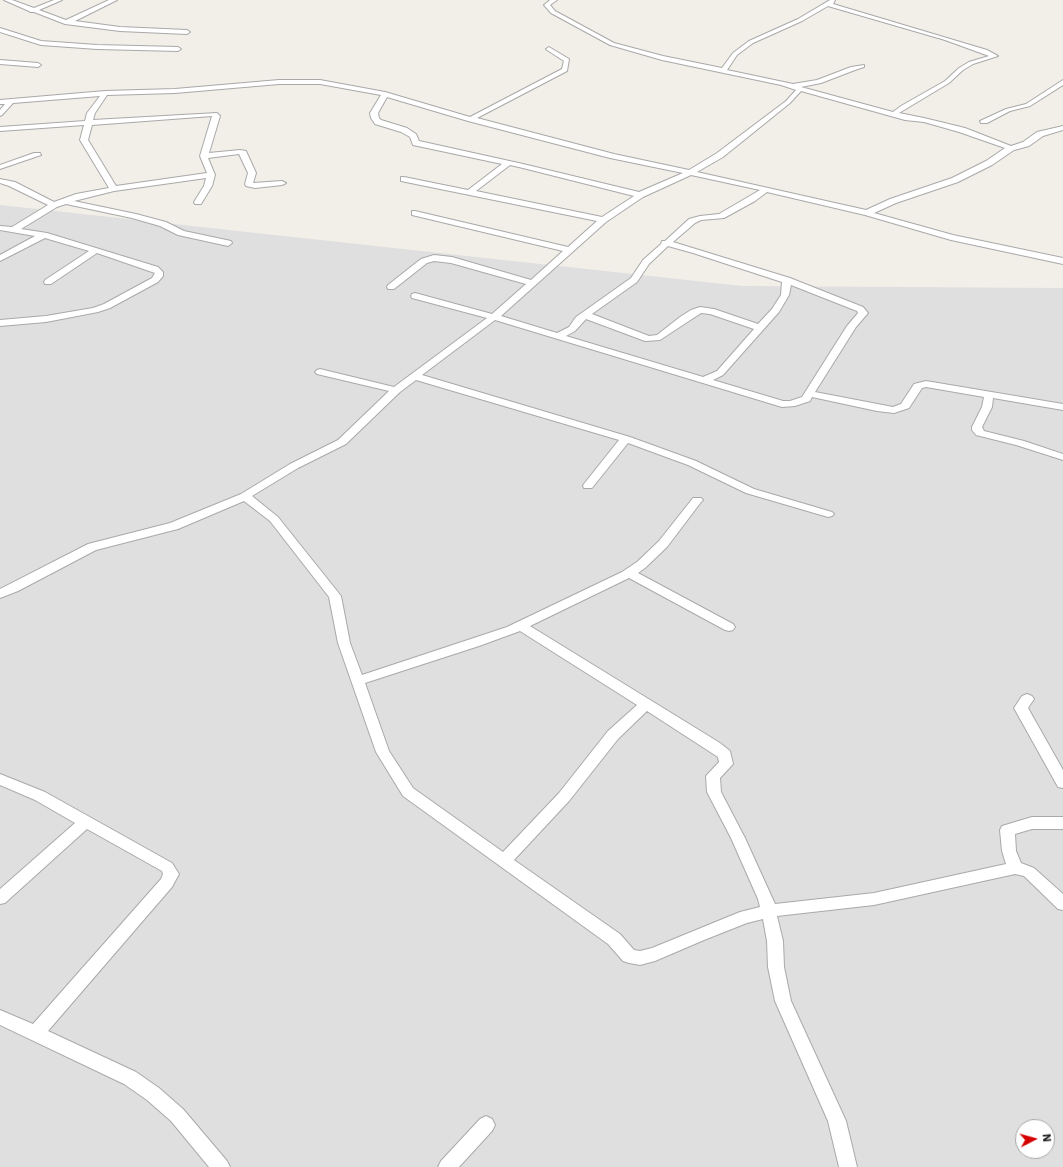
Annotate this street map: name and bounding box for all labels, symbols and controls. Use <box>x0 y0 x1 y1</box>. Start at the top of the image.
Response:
north arrow <box>1015 1119 1055 1159</box>
text: N <box>1040 1133 1053 1143</box>

